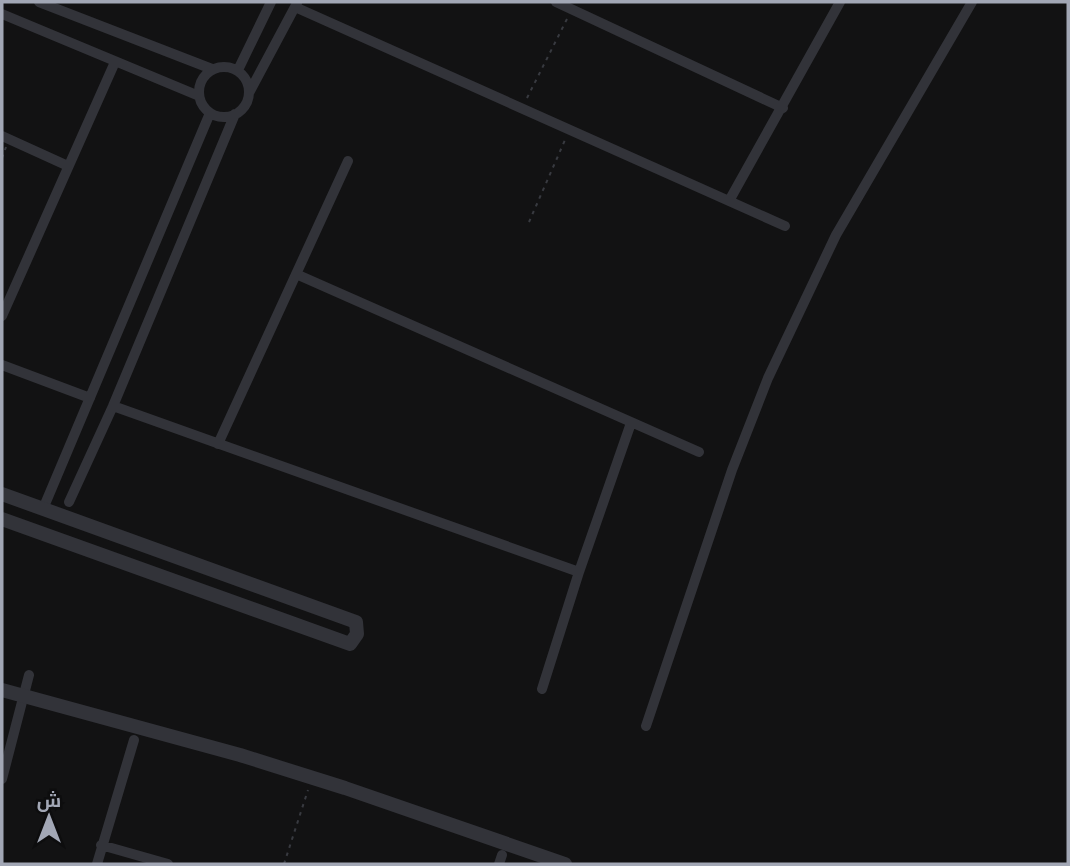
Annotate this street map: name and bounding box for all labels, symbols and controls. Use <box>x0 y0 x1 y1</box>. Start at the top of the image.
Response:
north arrow <box>14 782 84 852</box>
text: ش <box>37 789 61 812</box>

